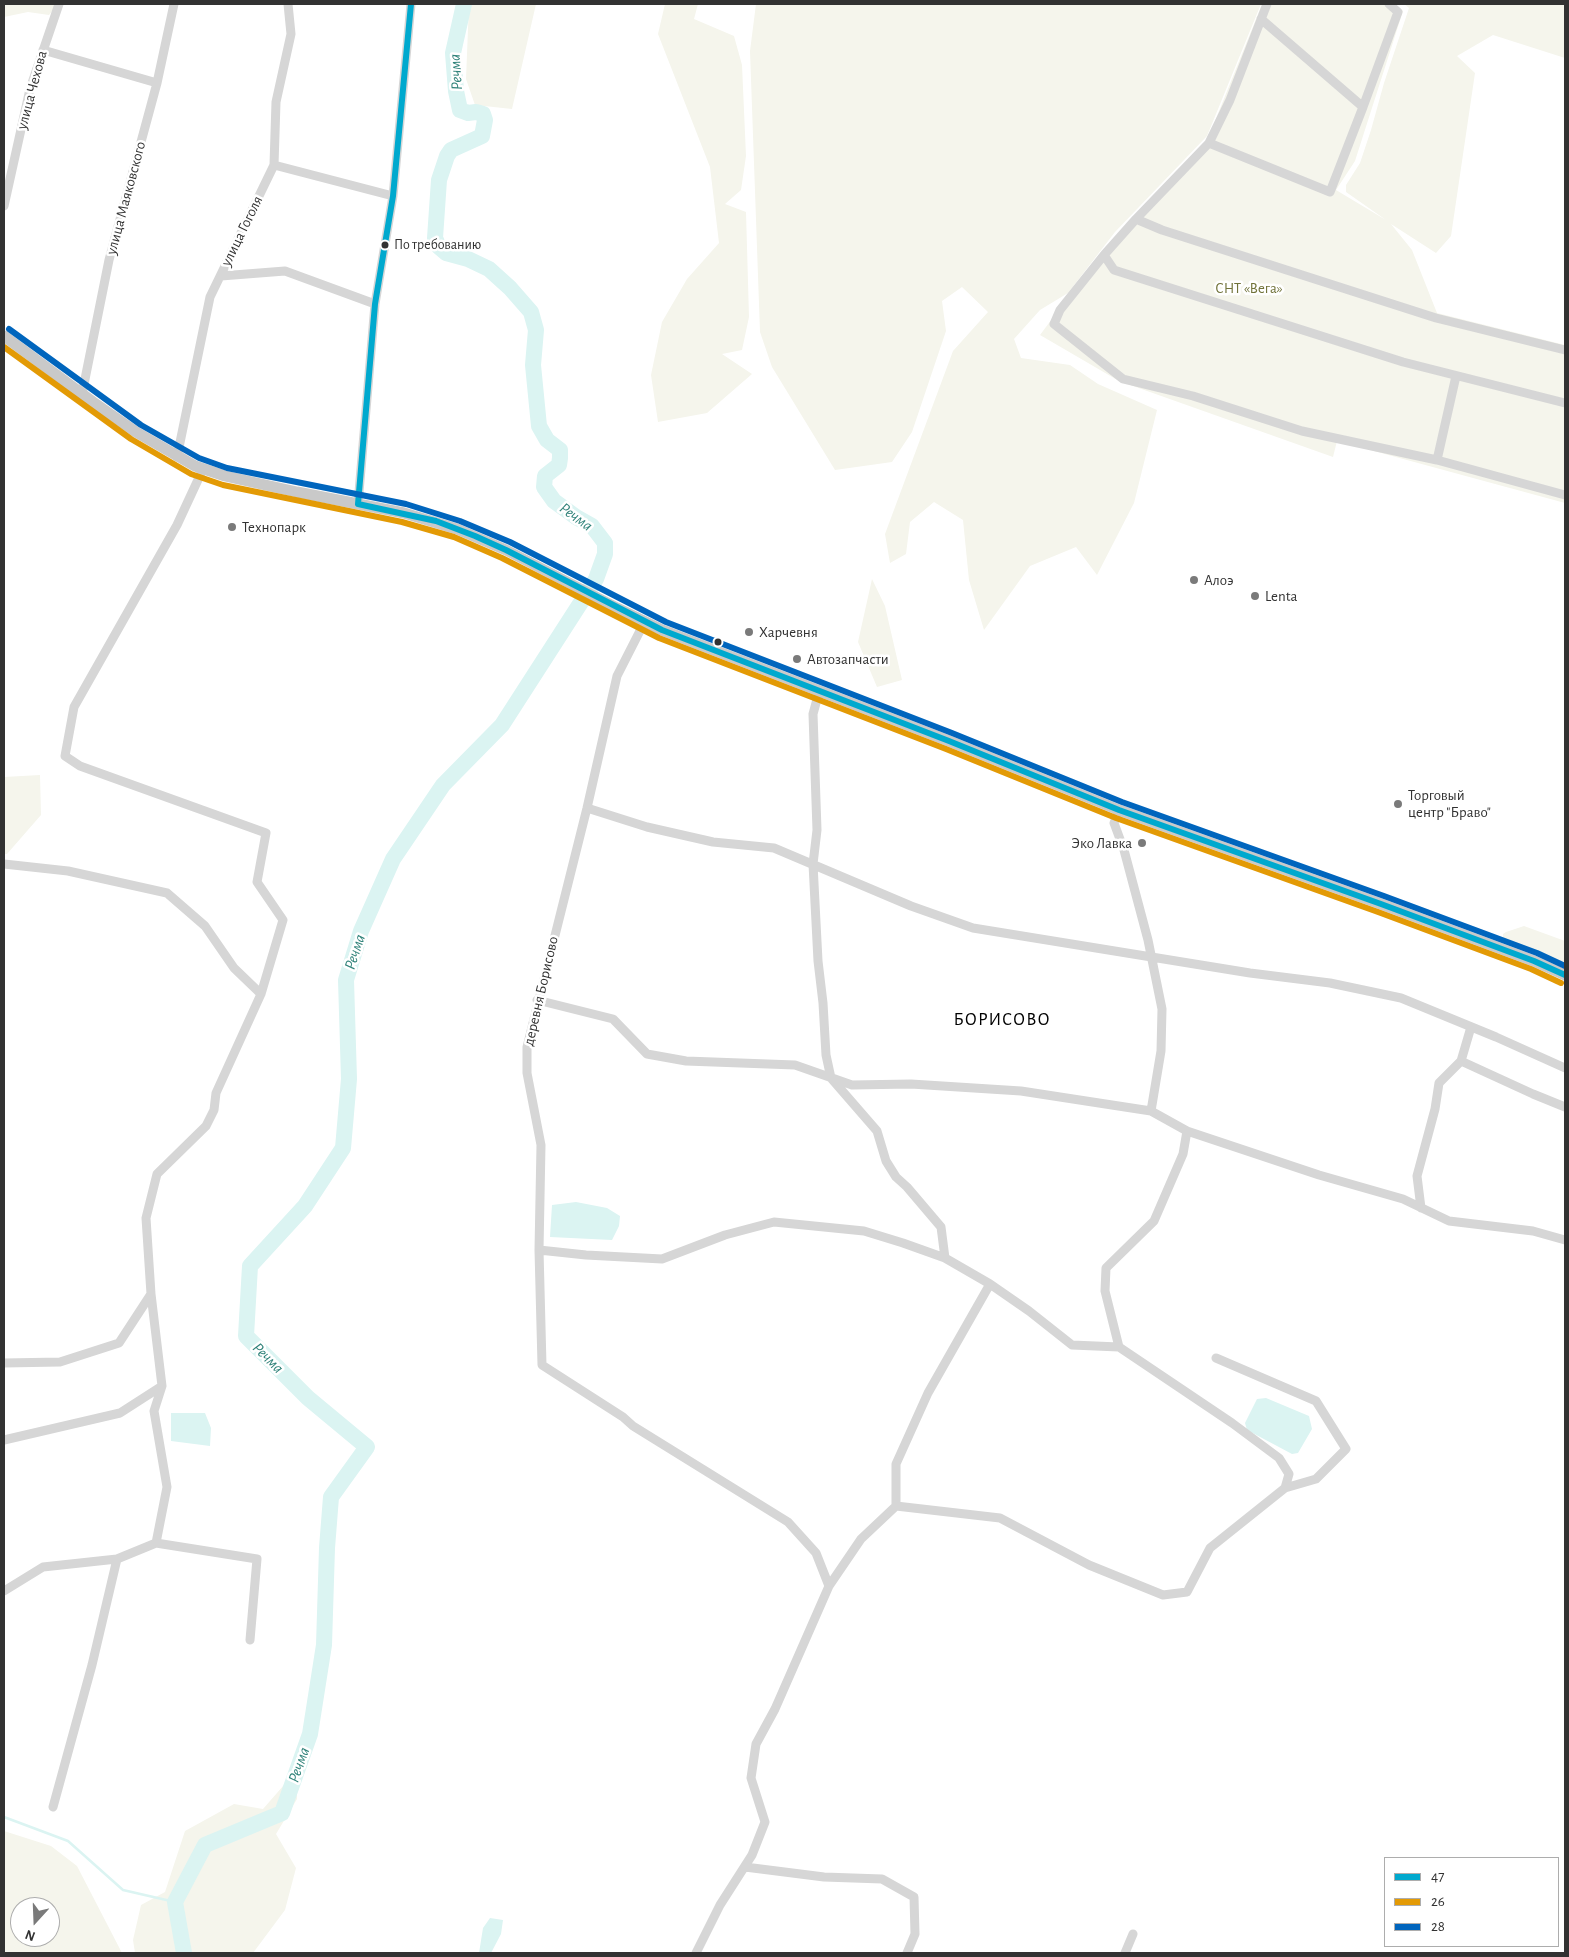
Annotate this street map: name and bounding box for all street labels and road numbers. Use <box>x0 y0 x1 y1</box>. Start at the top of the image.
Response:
street label: улица Чехова <box>13 49 51 131</box>
street label: улица Маяковского <box>102 139 150 257</box>
street label: улица Гоголя <box>217 193 267 269</box>
street label: деревня Борисово <box>520 935 562 1047</box>

